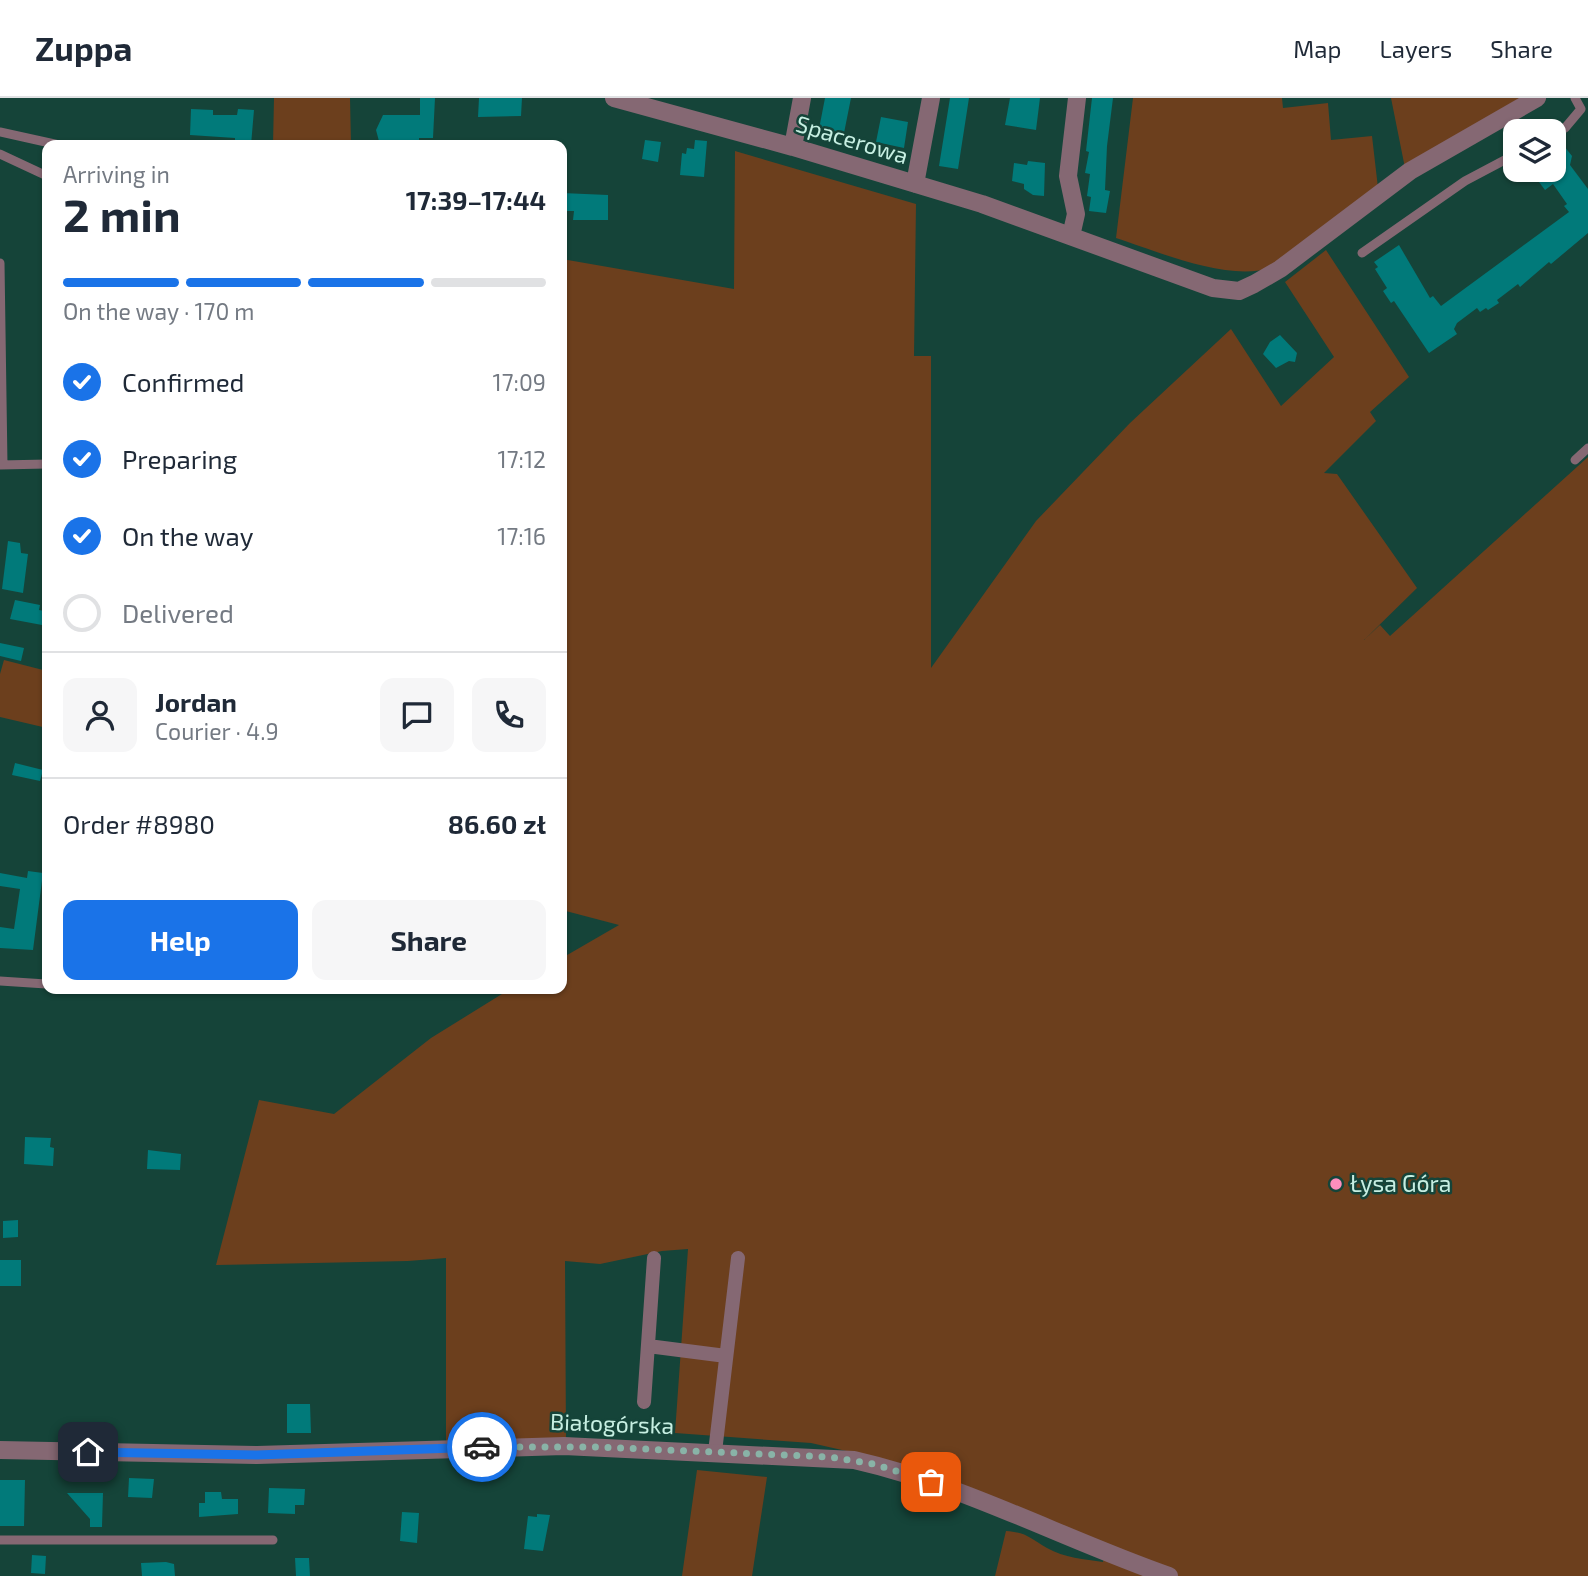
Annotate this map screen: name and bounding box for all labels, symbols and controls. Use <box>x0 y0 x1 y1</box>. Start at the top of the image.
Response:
text: Zuppa <box>35 28 132 68</box>
text: Map <box>1293 34 1341 63</box>
text: Layers <box>1379 34 1452 63</box>
text: Share <box>1490 34 1553 63</box>
street label: Spacerowa <box>793 109 912 169</box>
map controls <box>1503 119 1566 182</box>
button: layers <box>1503 119 1566 182</box>
text: Arriving in <box>63 160 170 188</box>
text: 17:39–17:44 <box>406 184 546 215</box>
text: 2 min <box>63 186 181 241</box>
text: On the way · 170 m <box>63 297 255 325</box>
icon: check <box>63 363 101 401</box>
text: Confirmed <box>122 366 245 397</box>
text: 17:09 <box>493 368 546 396</box>
icon: check <box>63 440 101 478</box>
text: Preparing <box>122 443 237 474</box>
text: 17:12 <box>498 445 546 473</box>
icon: check <box>63 517 101 555</box>
text: On the way <box>122 520 253 551</box>
text: 17:16 <box>497 522 546 550</box>
text: Delivered <box>122 597 234 628</box>
button: person <box>63 678 137 752</box>
button: chat <box>380 678 454 752</box>
button: phone <box>472 678 546 752</box>
text: Jordan <box>155 686 237 717</box>
text: Courier · 4.9 <box>155 717 279 745</box>
text: Order #8980 <box>63 808 215 839</box>
text: 86.60 zł <box>448 808 546 839</box>
button: Help <box>63 900 298 980</box>
button: Share <box>312 900 546 980</box>
place label: Łysa Góra <box>1350 1169 1451 1197</box>
marker: Łysa Góra <box>1328 1176 1344 1192</box>
street label: Białogórska <box>549 1407 675 1439</box>
courier <box>447 1412 517 1482</box>
pin <box>58 1422 118 1482</box>
icon: car <box>463 1428 501 1466</box>
icon: home <box>69 1433 107 1471</box>
pin <box>901 1452 961 1512</box>
icon: bag <box>912 1463 950 1501</box>

